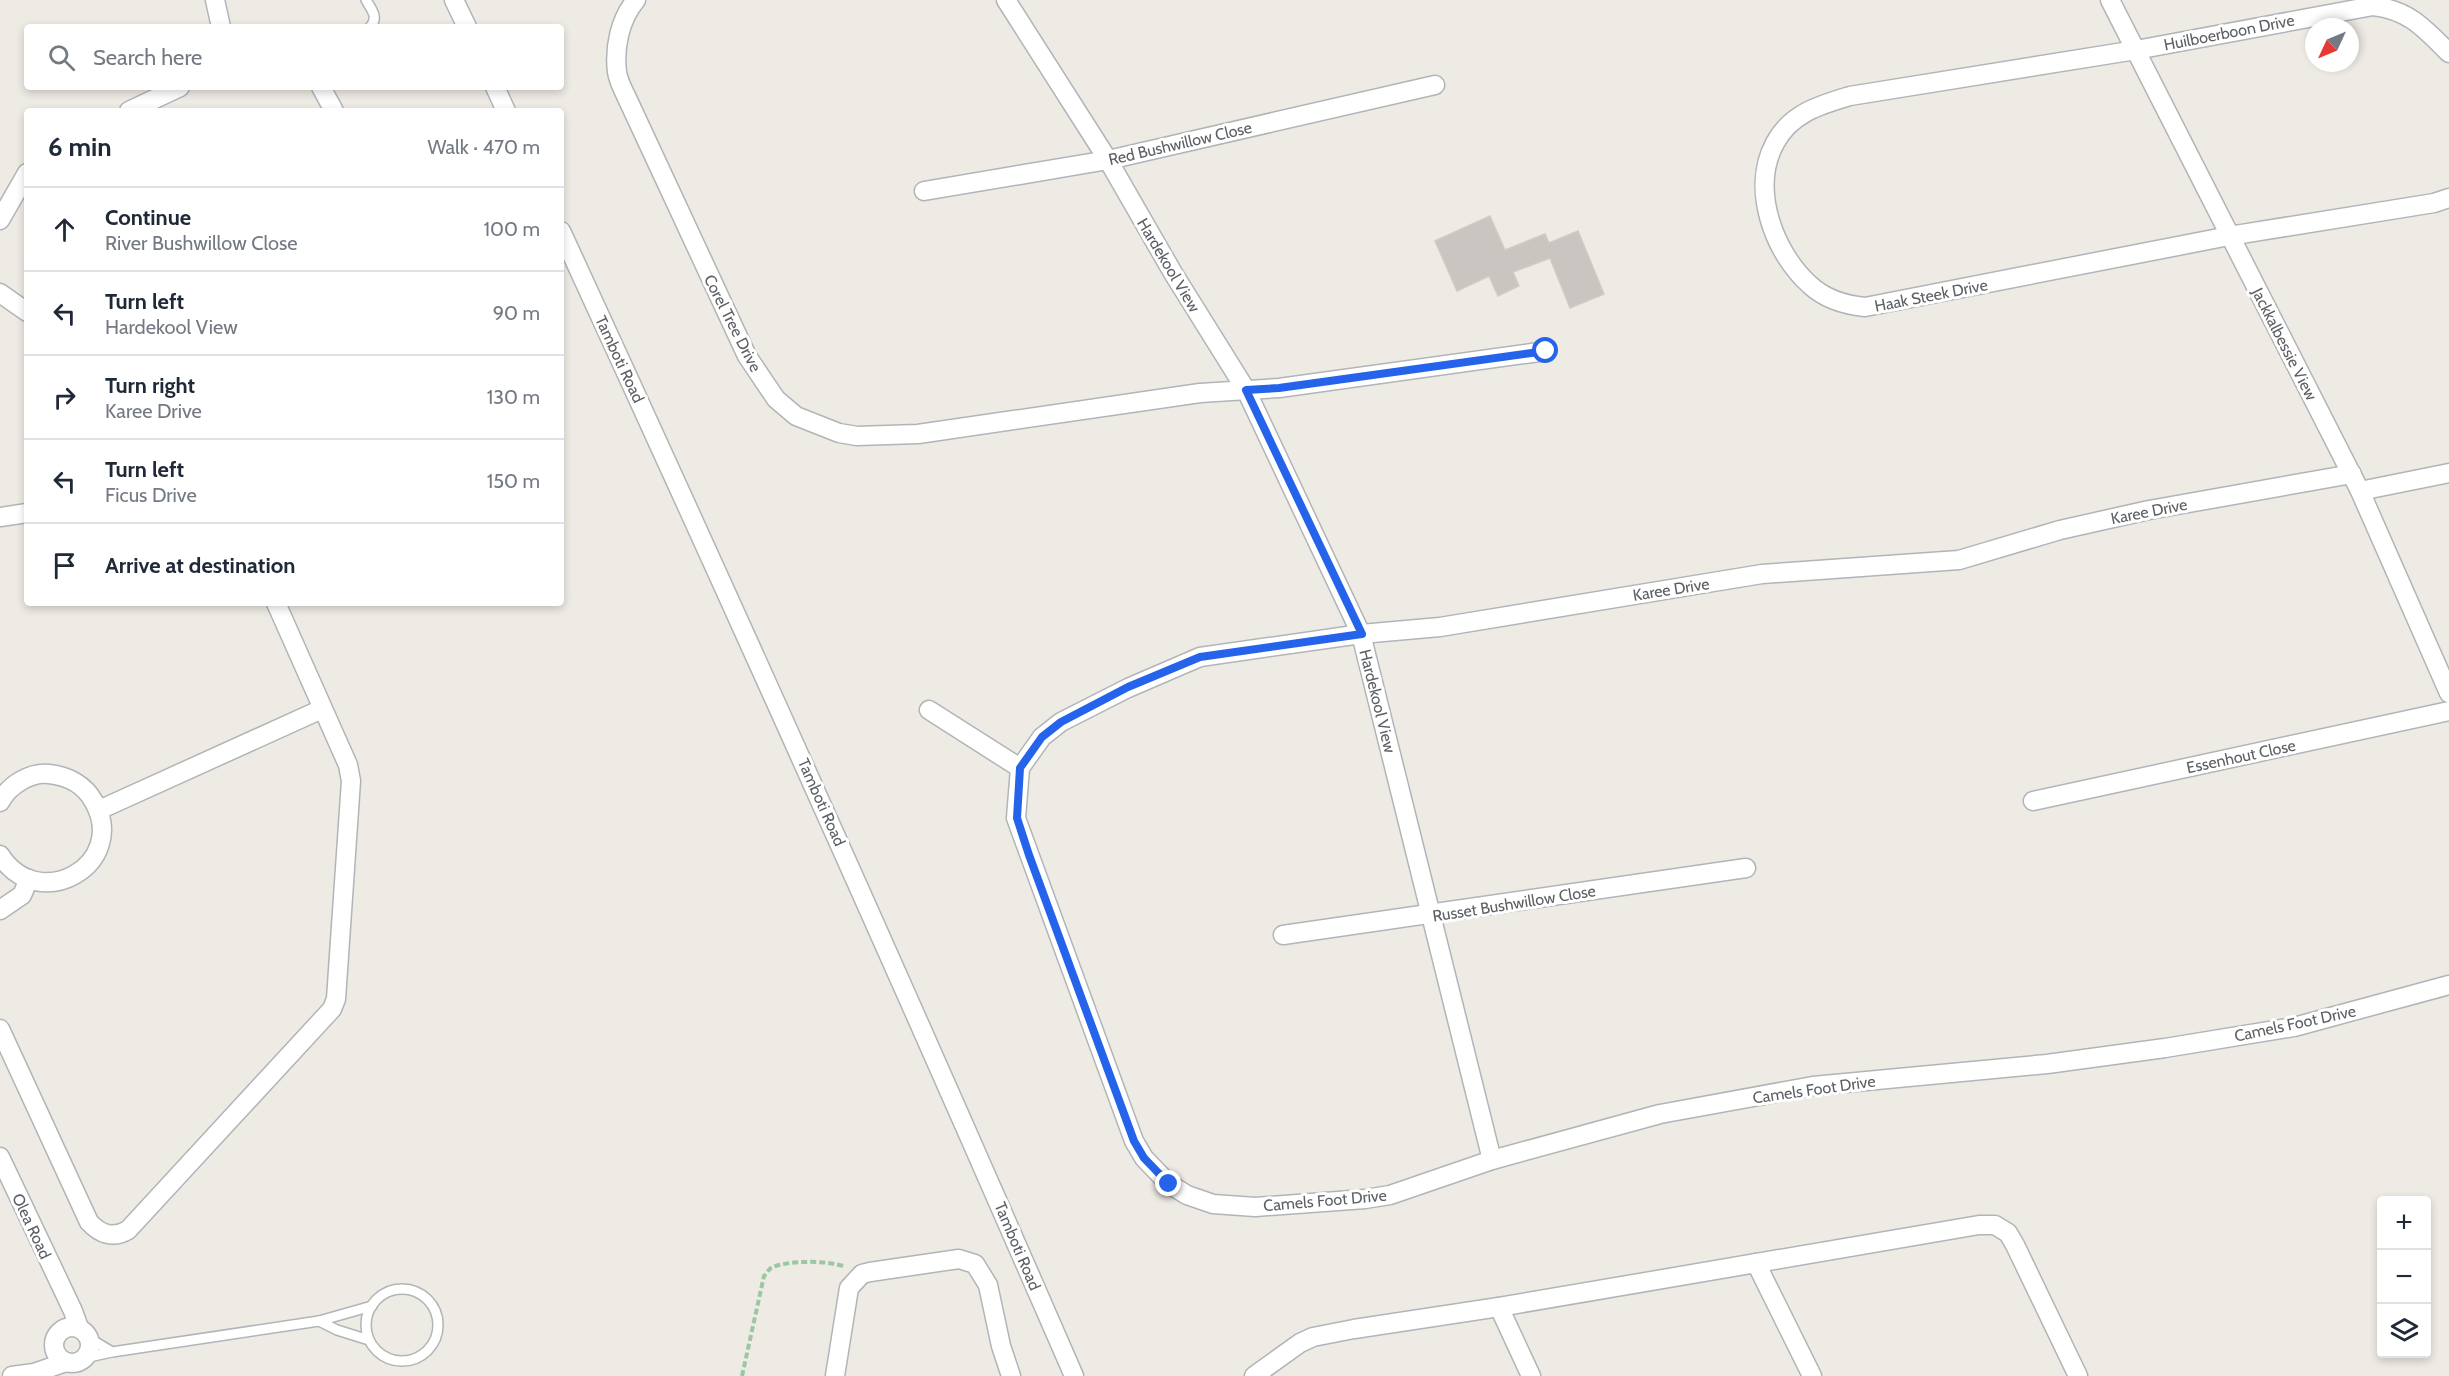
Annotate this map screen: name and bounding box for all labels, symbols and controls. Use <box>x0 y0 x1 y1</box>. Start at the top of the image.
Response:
street label: Huilboerboon Drive <box>2162 11 2296 54</box>
north arrow <box>2305 18 2359 72</box>
search box <box>24 24 564 90</box>
icon: search <box>45 41 78 74</box>
text: Search here <box>93 44 202 71</box>
street label: Red Bushwillow Close <box>1107 118 1254 169</box>
text: 6 min <box>48 131 112 163</box>
text: Walk · 470 m <box>427 135 540 159</box>
text: Continue <box>105 204 191 231</box>
icon: ahead <box>48 213 81 246</box>
street label: Hardekool View <box>1133 215 1204 316</box>
text: 100 m <box>484 217 540 241</box>
text: River Bushwillow Close <box>105 231 298 255</box>
street label: Corel Tree Drive <box>700 271 765 375</box>
street label: Haak Steek Drive <box>1873 275 1989 316</box>
street label: Jackkalbessie View <box>2248 284 2321 404</box>
text: Turn left <box>105 288 184 315</box>
icon: left <box>48 297 81 330</box>
text: 90 m <box>493 301 540 325</box>
street label: Tamboti Road <box>591 313 648 406</box>
text: Hardekool View <box>105 315 238 339</box>
route start <box>1532 337 1558 363</box>
text: Turn right <box>105 372 195 399</box>
icon: right <box>48 381 81 414</box>
text: 130 m <box>487 385 540 409</box>
text: Karee Drive <box>105 399 202 423</box>
text: Turn left <box>105 456 184 483</box>
icon: left <box>48 465 81 498</box>
text: 150 m <box>487 469 540 493</box>
text: Ficus Drive <box>105 483 197 507</box>
street label: Karee Drive <box>2109 495 2189 528</box>
icon: arrive <box>48 549 81 582</box>
text: Arrive at destination <box>105 552 295 579</box>
street label: Karee Drive <box>1631 574 1711 605</box>
street label: Hardekool View <box>1355 647 1400 755</box>
street label: Essenhout Close <box>2185 736 2297 777</box>
street label: Tamboti Road <box>794 755 849 849</box>
street label: Russet Bushwillow Close <box>1431 881 1597 926</box>
street label: Camels Foot Drive <box>2233 1001 2358 1046</box>
street label: Camels Foot Drive <box>1751 1071 1877 1108</box>
route end <box>1155 1170 1181 1196</box>
street label: Camels Foot Drive <box>1263 1186 1388 1215</box>
street label: Olea Road <box>8 1190 55 1262</box>
map controls <box>2377 1196 2431 1358</box>
button: + <box>2377 1196 2431 1250</box>
street label: Tamboti Road <box>990 1199 1045 1293</box>
button: − <box>2377 1250 2431 1304</box>
button: layers <box>2377 1304 2431 1358</box>

